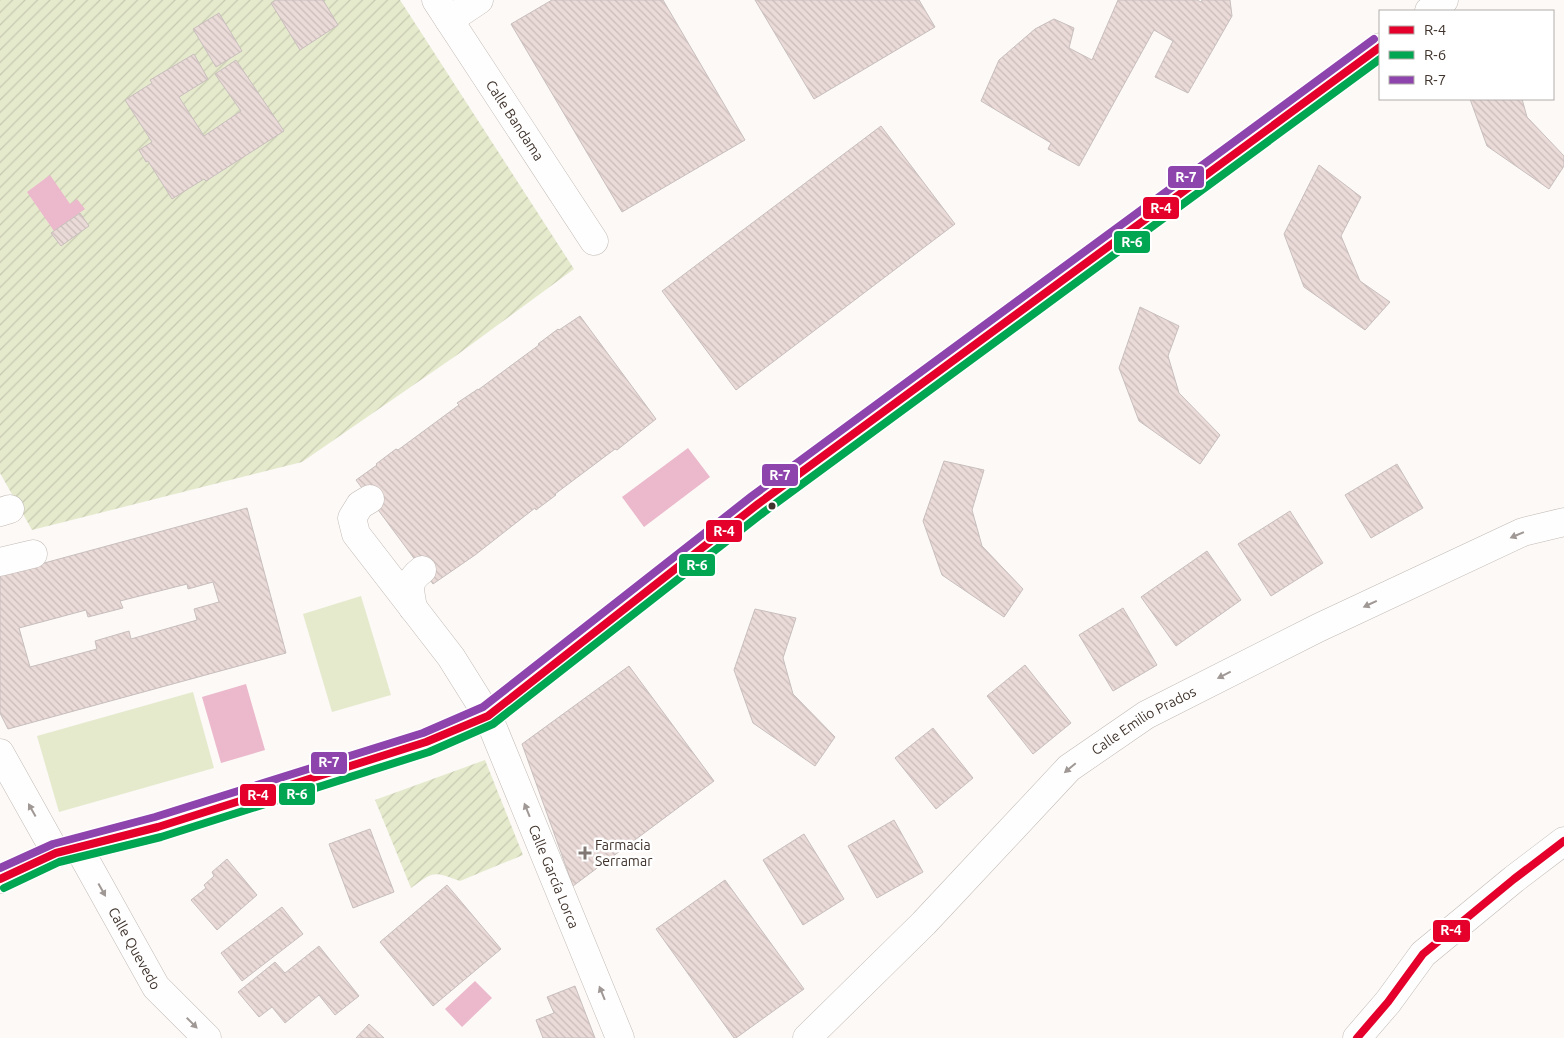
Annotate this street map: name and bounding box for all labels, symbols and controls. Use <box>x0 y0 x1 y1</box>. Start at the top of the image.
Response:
legend <box>1379 10 1554 100</box>
text: R-4 <box>1424 21 1446 38</box>
text: R-6 <box>1424 46 1446 63</box>
text: R-7 <box>1424 71 1446 88</box>
street label: Calle Bandama <box>483 77 547 164</box>
line badge: R-7 <box>1167 165 1205 189</box>
text: R-7 <box>1175 169 1197 185</box>
line badge: R-4 <box>1142 196 1180 220</box>
text: R-4 <box>1150 200 1172 216</box>
line badge: R-6 <box>1113 230 1151 254</box>
text: R-6 <box>1121 234 1143 250</box>
line badge: R-7 <box>761 463 799 487</box>
text: R-7 <box>769 467 791 483</box>
unlabelled marker <box>767 501 777 511</box>
line badge: R-4 <box>705 519 743 543</box>
text: R-4 <box>713 523 735 539</box>
one-way arrow <box>1510 532 1524 540</box>
line badge: R-6 <box>678 553 716 577</box>
text: R-6 <box>686 557 708 573</box>
one-way arrow <box>1363 600 1377 608</box>
one-way arrow <box>1217 671 1231 679</box>
street label: Calle Emilio Prados <box>1088 683 1199 758</box>
line badge: R-7 <box>310 751 348 775</box>
text: R-7 <box>318 754 340 770</box>
one-way arrow <box>1064 763 1077 774</box>
line badge: R-6 <box>278 782 316 806</box>
line badge: R-4 <box>239 783 277 807</box>
text: R-6 <box>286 786 308 802</box>
text: R-4 <box>247 787 269 803</box>
one-way arrow <box>28 803 36 818</box>
one-way arrow <box>522 803 530 817</box>
street label: Calle García Lorca <box>525 822 582 931</box>
place label: Farmacia Serramar <box>595 837 653 869</box>
marker: Farmacia Serramar <box>579 847 591 859</box>
one-way arrow <box>97 883 106 896</box>
street label: Calle Quevedo <box>105 904 164 992</box>
line badge: R-4 <box>1432 919 1471 943</box>
text: R-4 <box>1440 922 1462 938</box>
one-way arrow <box>597 986 605 1000</box>
one-way arrow <box>186 1017 198 1029</box>

